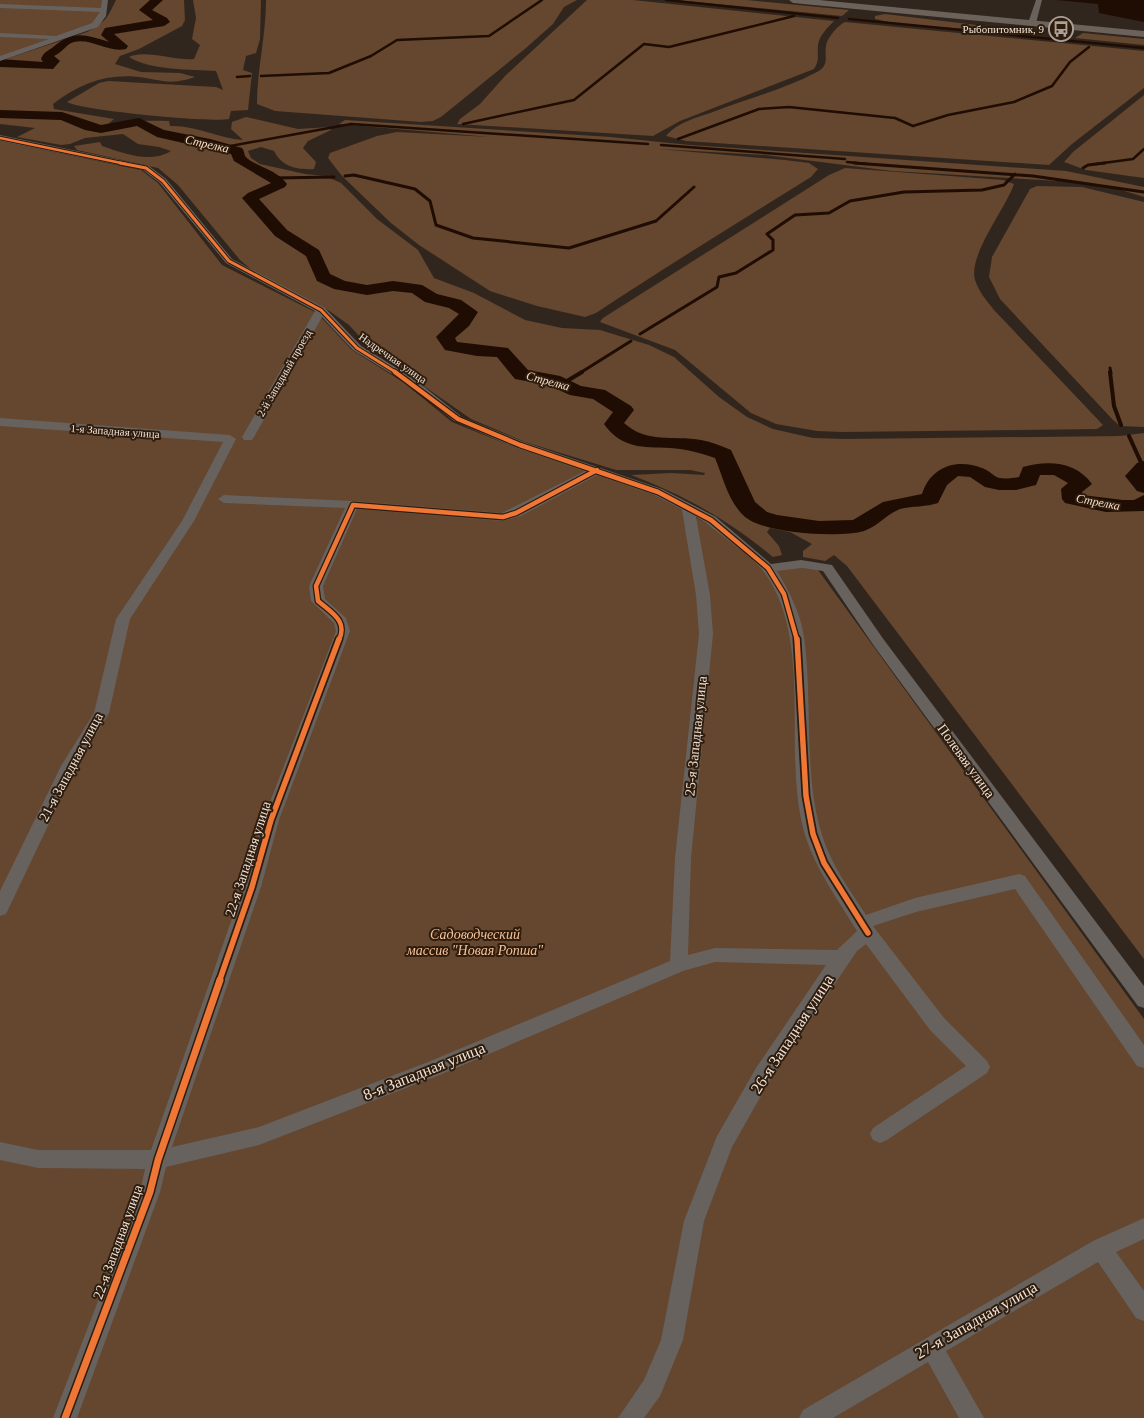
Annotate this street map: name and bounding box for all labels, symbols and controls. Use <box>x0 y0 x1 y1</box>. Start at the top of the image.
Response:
bus stop icon: Рыбопитомник, 9 <box>1048 16 1074 42</box>
place label: Рыбопитомник, 9 <box>963 23 1044 35</box>
water label: Стрелка <box>184 132 230 156</box>
street label: 2-й Западный проезд <box>254 327 314 418</box>
street label: Надречная улица <box>357 330 429 386</box>
water label: Стрелка <box>525 368 571 394</box>
street label: 1-я Западная улица <box>70 422 160 440</box>
water label: Стрелка <box>1075 491 1121 513</box>
street label: 25-я Западная улица <box>682 674 710 797</box>
street label: 21-я Западная улица <box>36 710 106 824</box>
street label: Полевая улица <box>934 721 998 801</box>
street label: 22-я Западная улица <box>222 799 274 919</box>
park label: Садоводческий массив "Новая Ропша" <box>406 927 543 958</box>
street label: 26-я Западная улица <box>747 972 838 1097</box>
street label: 8-я Западная улица <box>361 1039 488 1104</box>
street label: 22-я Западная улица <box>90 1182 146 1301</box>
street label: 27-я Западная улица <box>912 1278 1040 1363</box>

